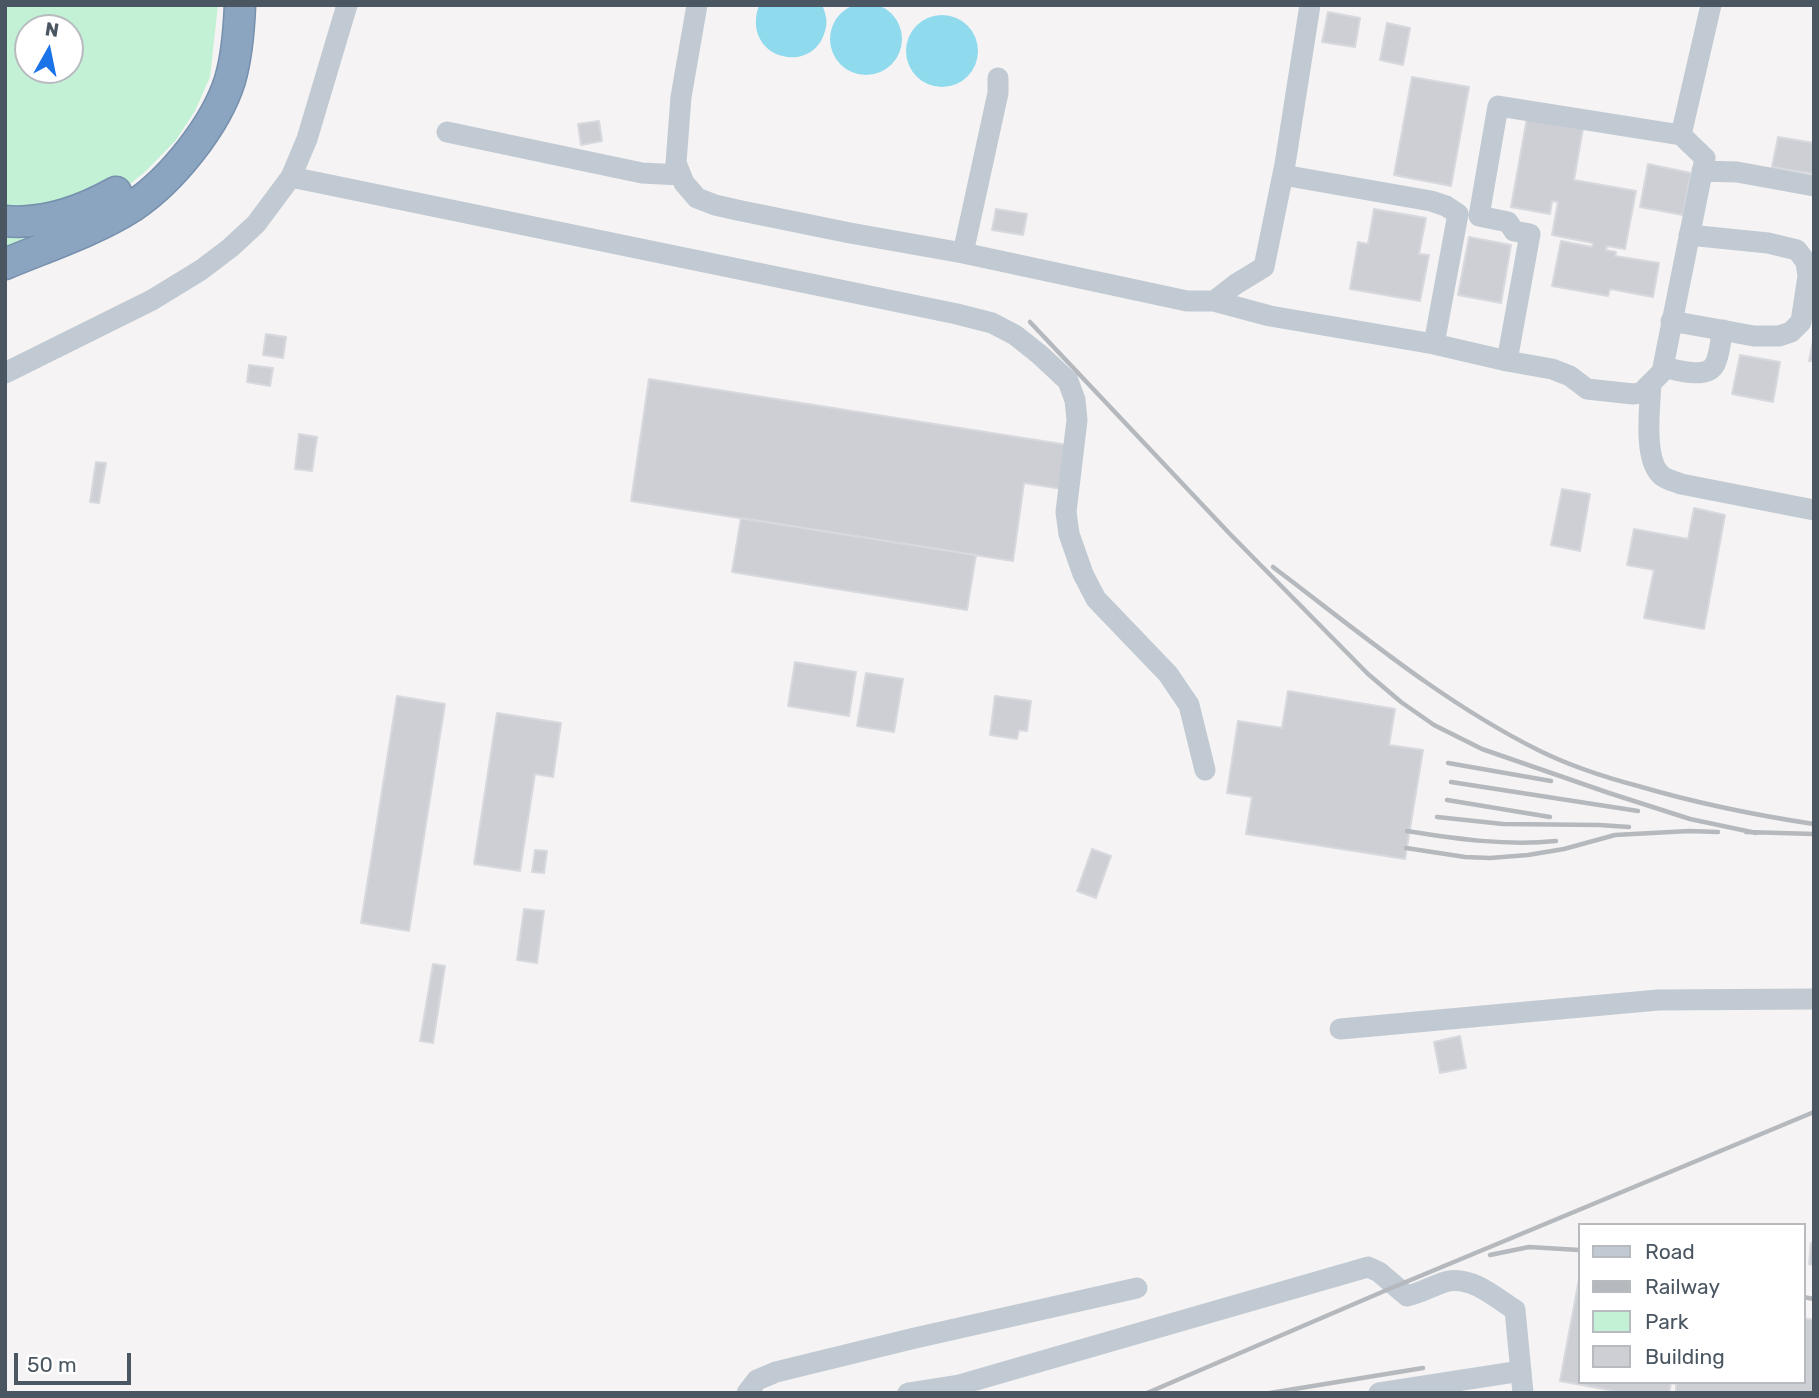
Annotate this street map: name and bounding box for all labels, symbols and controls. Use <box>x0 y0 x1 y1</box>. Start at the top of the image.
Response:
north arrow <box>14 14 84 84</box>
text: N <box>43 17 61 42</box>
legend <box>1577 1223 1805 1384</box>
text: Road <box>1645 1239 1695 1264</box>
text: Railway <box>1645 1274 1720 1299</box>
text: Park <box>1645 1309 1689 1334</box>
scale bar <box>18 1338 135 1382</box>
text: Building <box>1645 1344 1725 1369</box>
text: 50 m <box>27 1352 77 1377</box>

